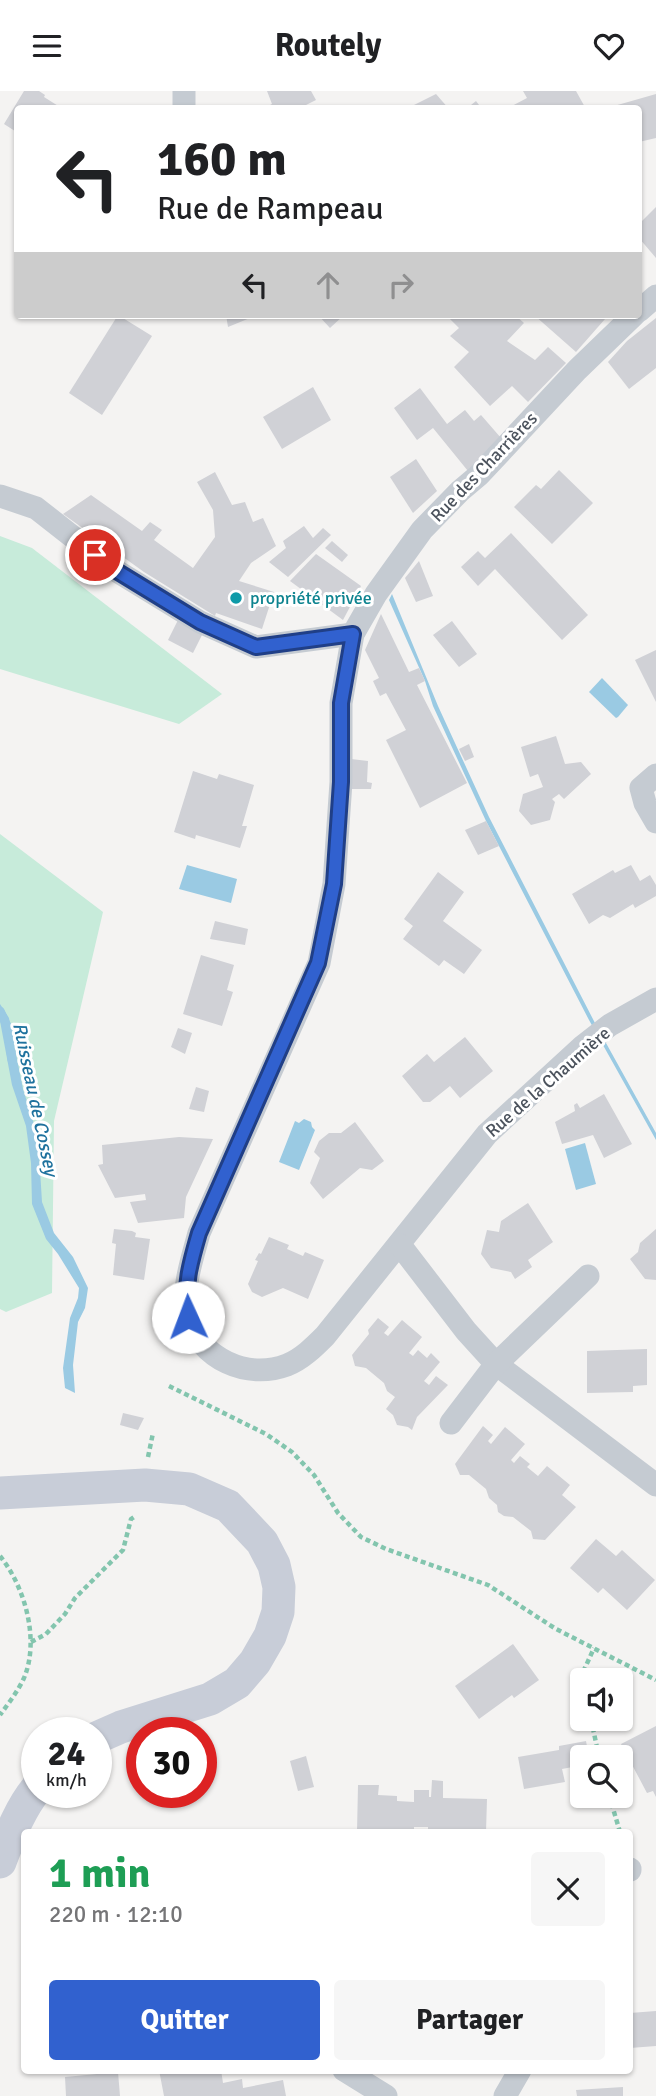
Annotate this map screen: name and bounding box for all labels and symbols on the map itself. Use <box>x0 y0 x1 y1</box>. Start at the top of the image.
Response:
street label: Rue des Charrières <box>426 407 542 526</box>
pin <box>65 525 125 585</box>
place label: propriété privée <box>250 587 372 609</box>
marker: propriété privée <box>228 590 244 606</box>
water label: Ruisseau de Cossey <box>7 1020 63 1180</box>
street label: Rue de la Chaumière <box>481 1022 615 1142</box>
position arrow <box>151 1280 225 1354</box>
speed limit sign: 30 <box>126 1717 217 1808</box>

